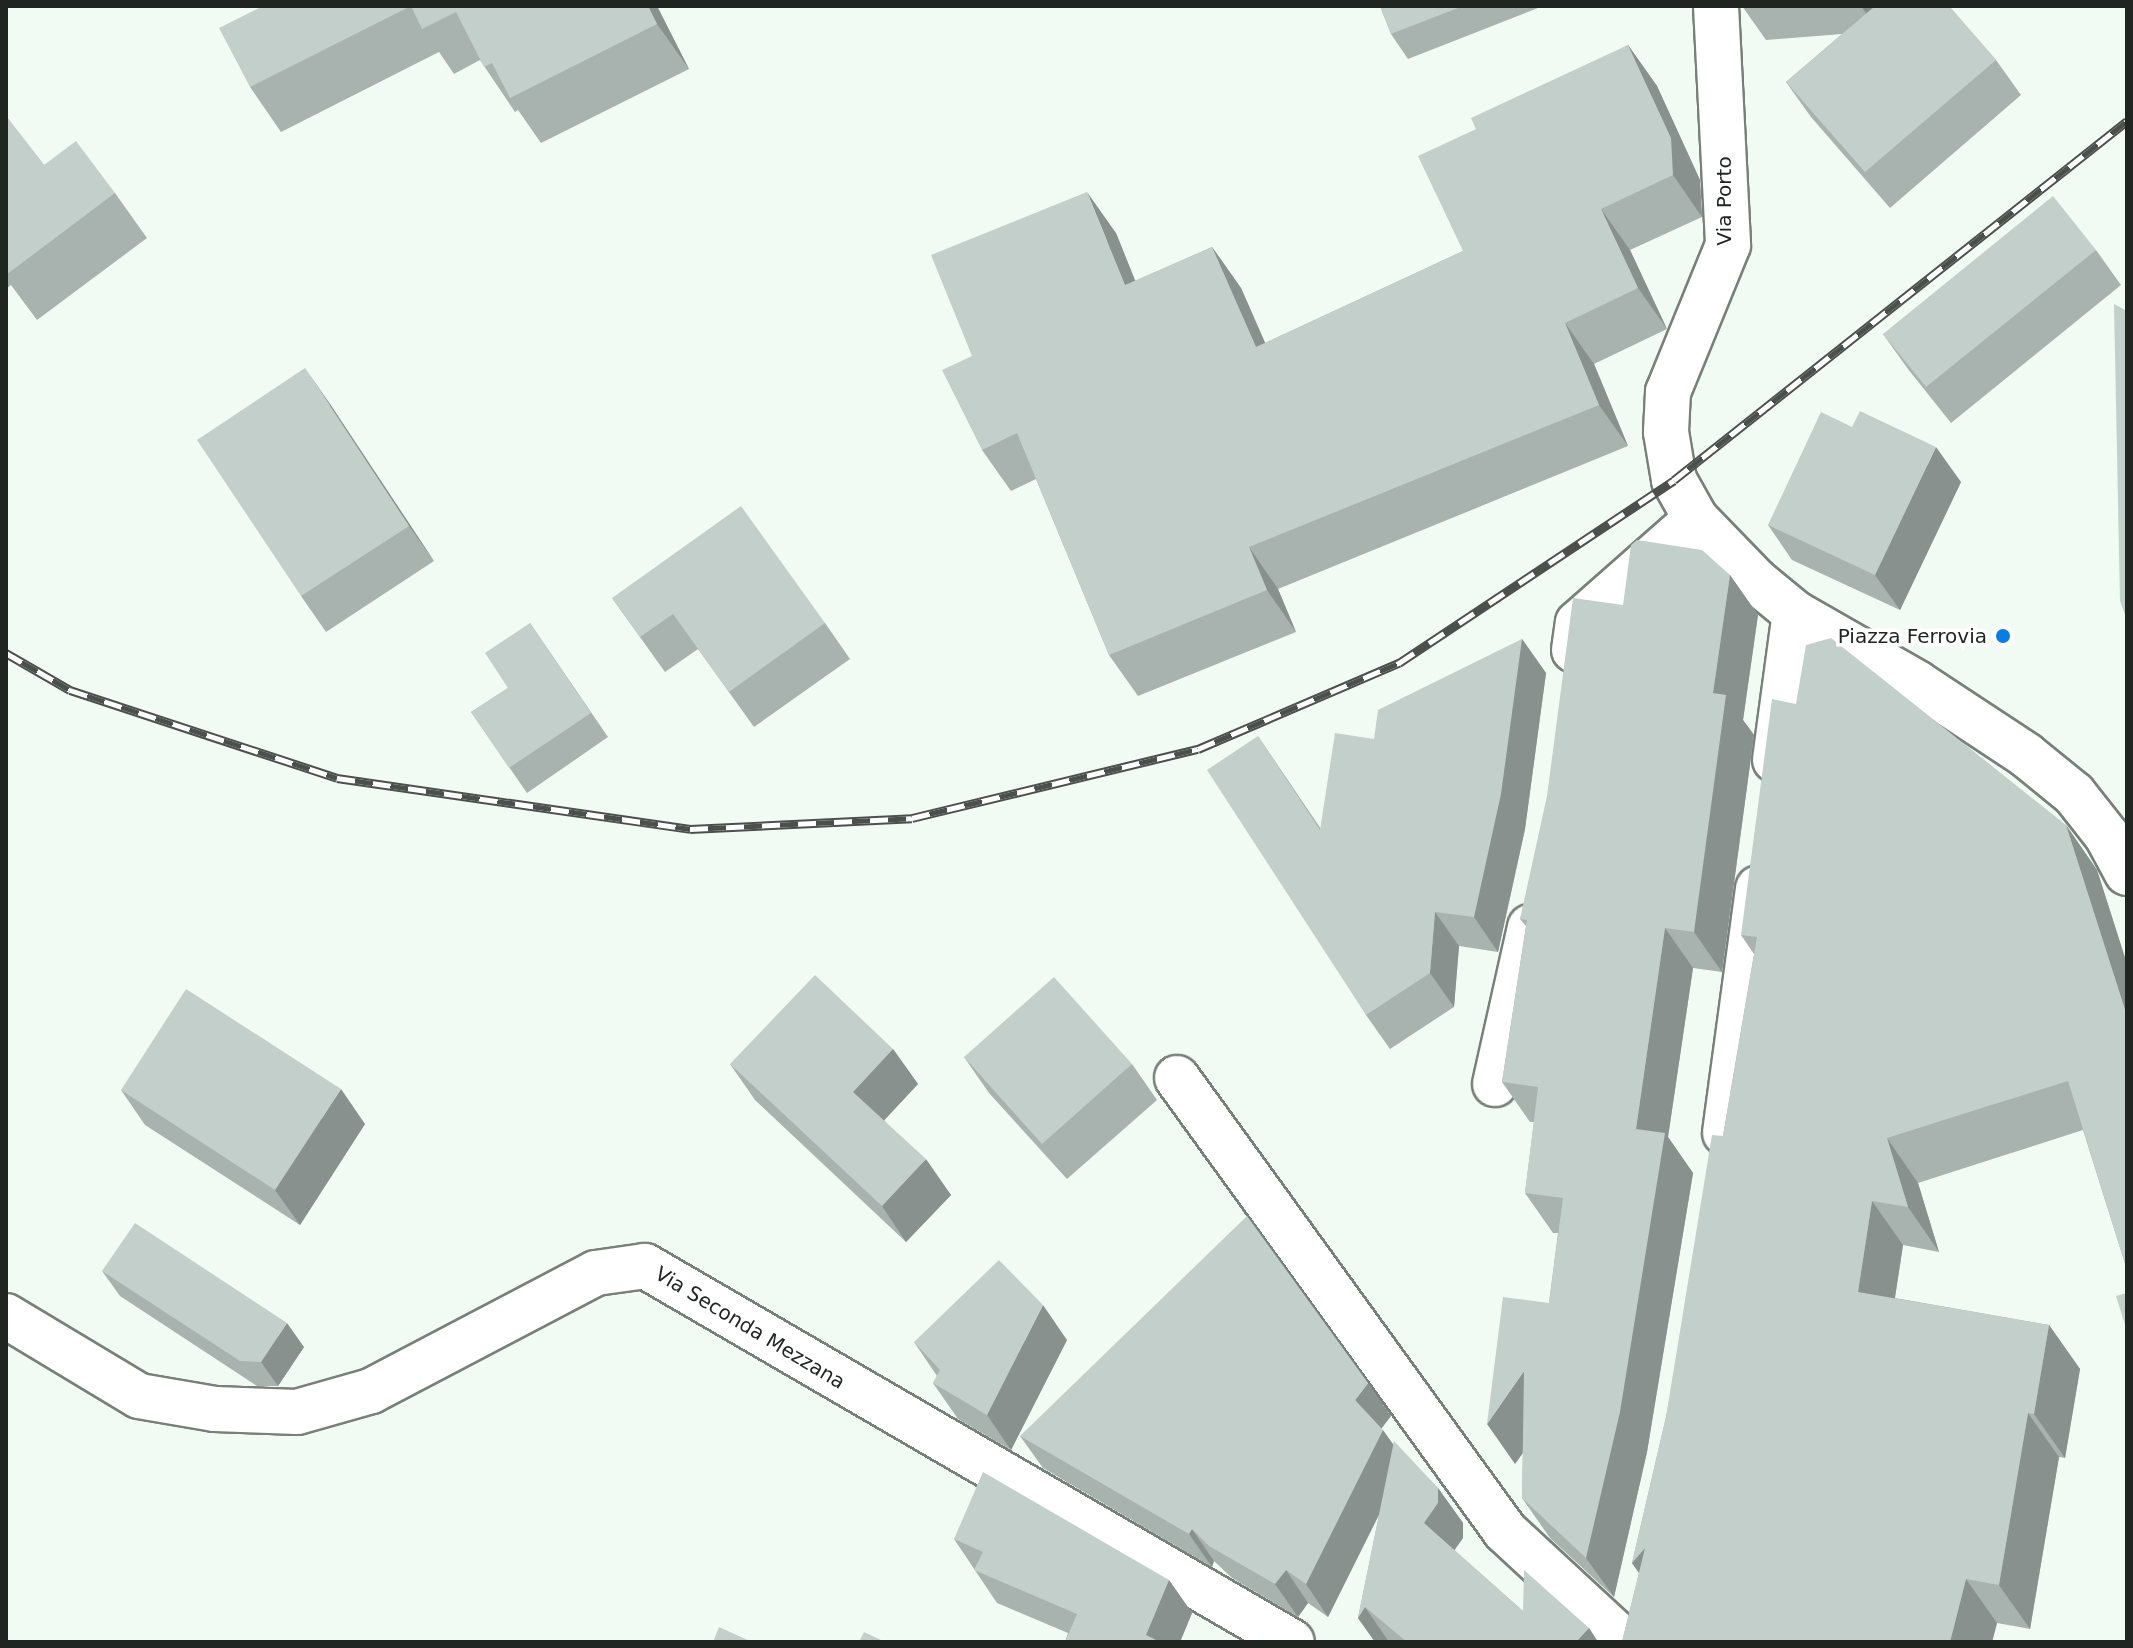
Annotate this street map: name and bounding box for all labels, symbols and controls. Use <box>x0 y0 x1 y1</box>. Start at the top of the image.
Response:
street label: Via Porto <box>1712 156 1736 246</box>
place label: Piazza Ferrovia <box>1838 624 1987 648</box>
marker: Piazza Ferrovia <box>1994 627 2012 645</box>
street label: Via Seconda Mezzana <box>651 1262 849 1394</box>

